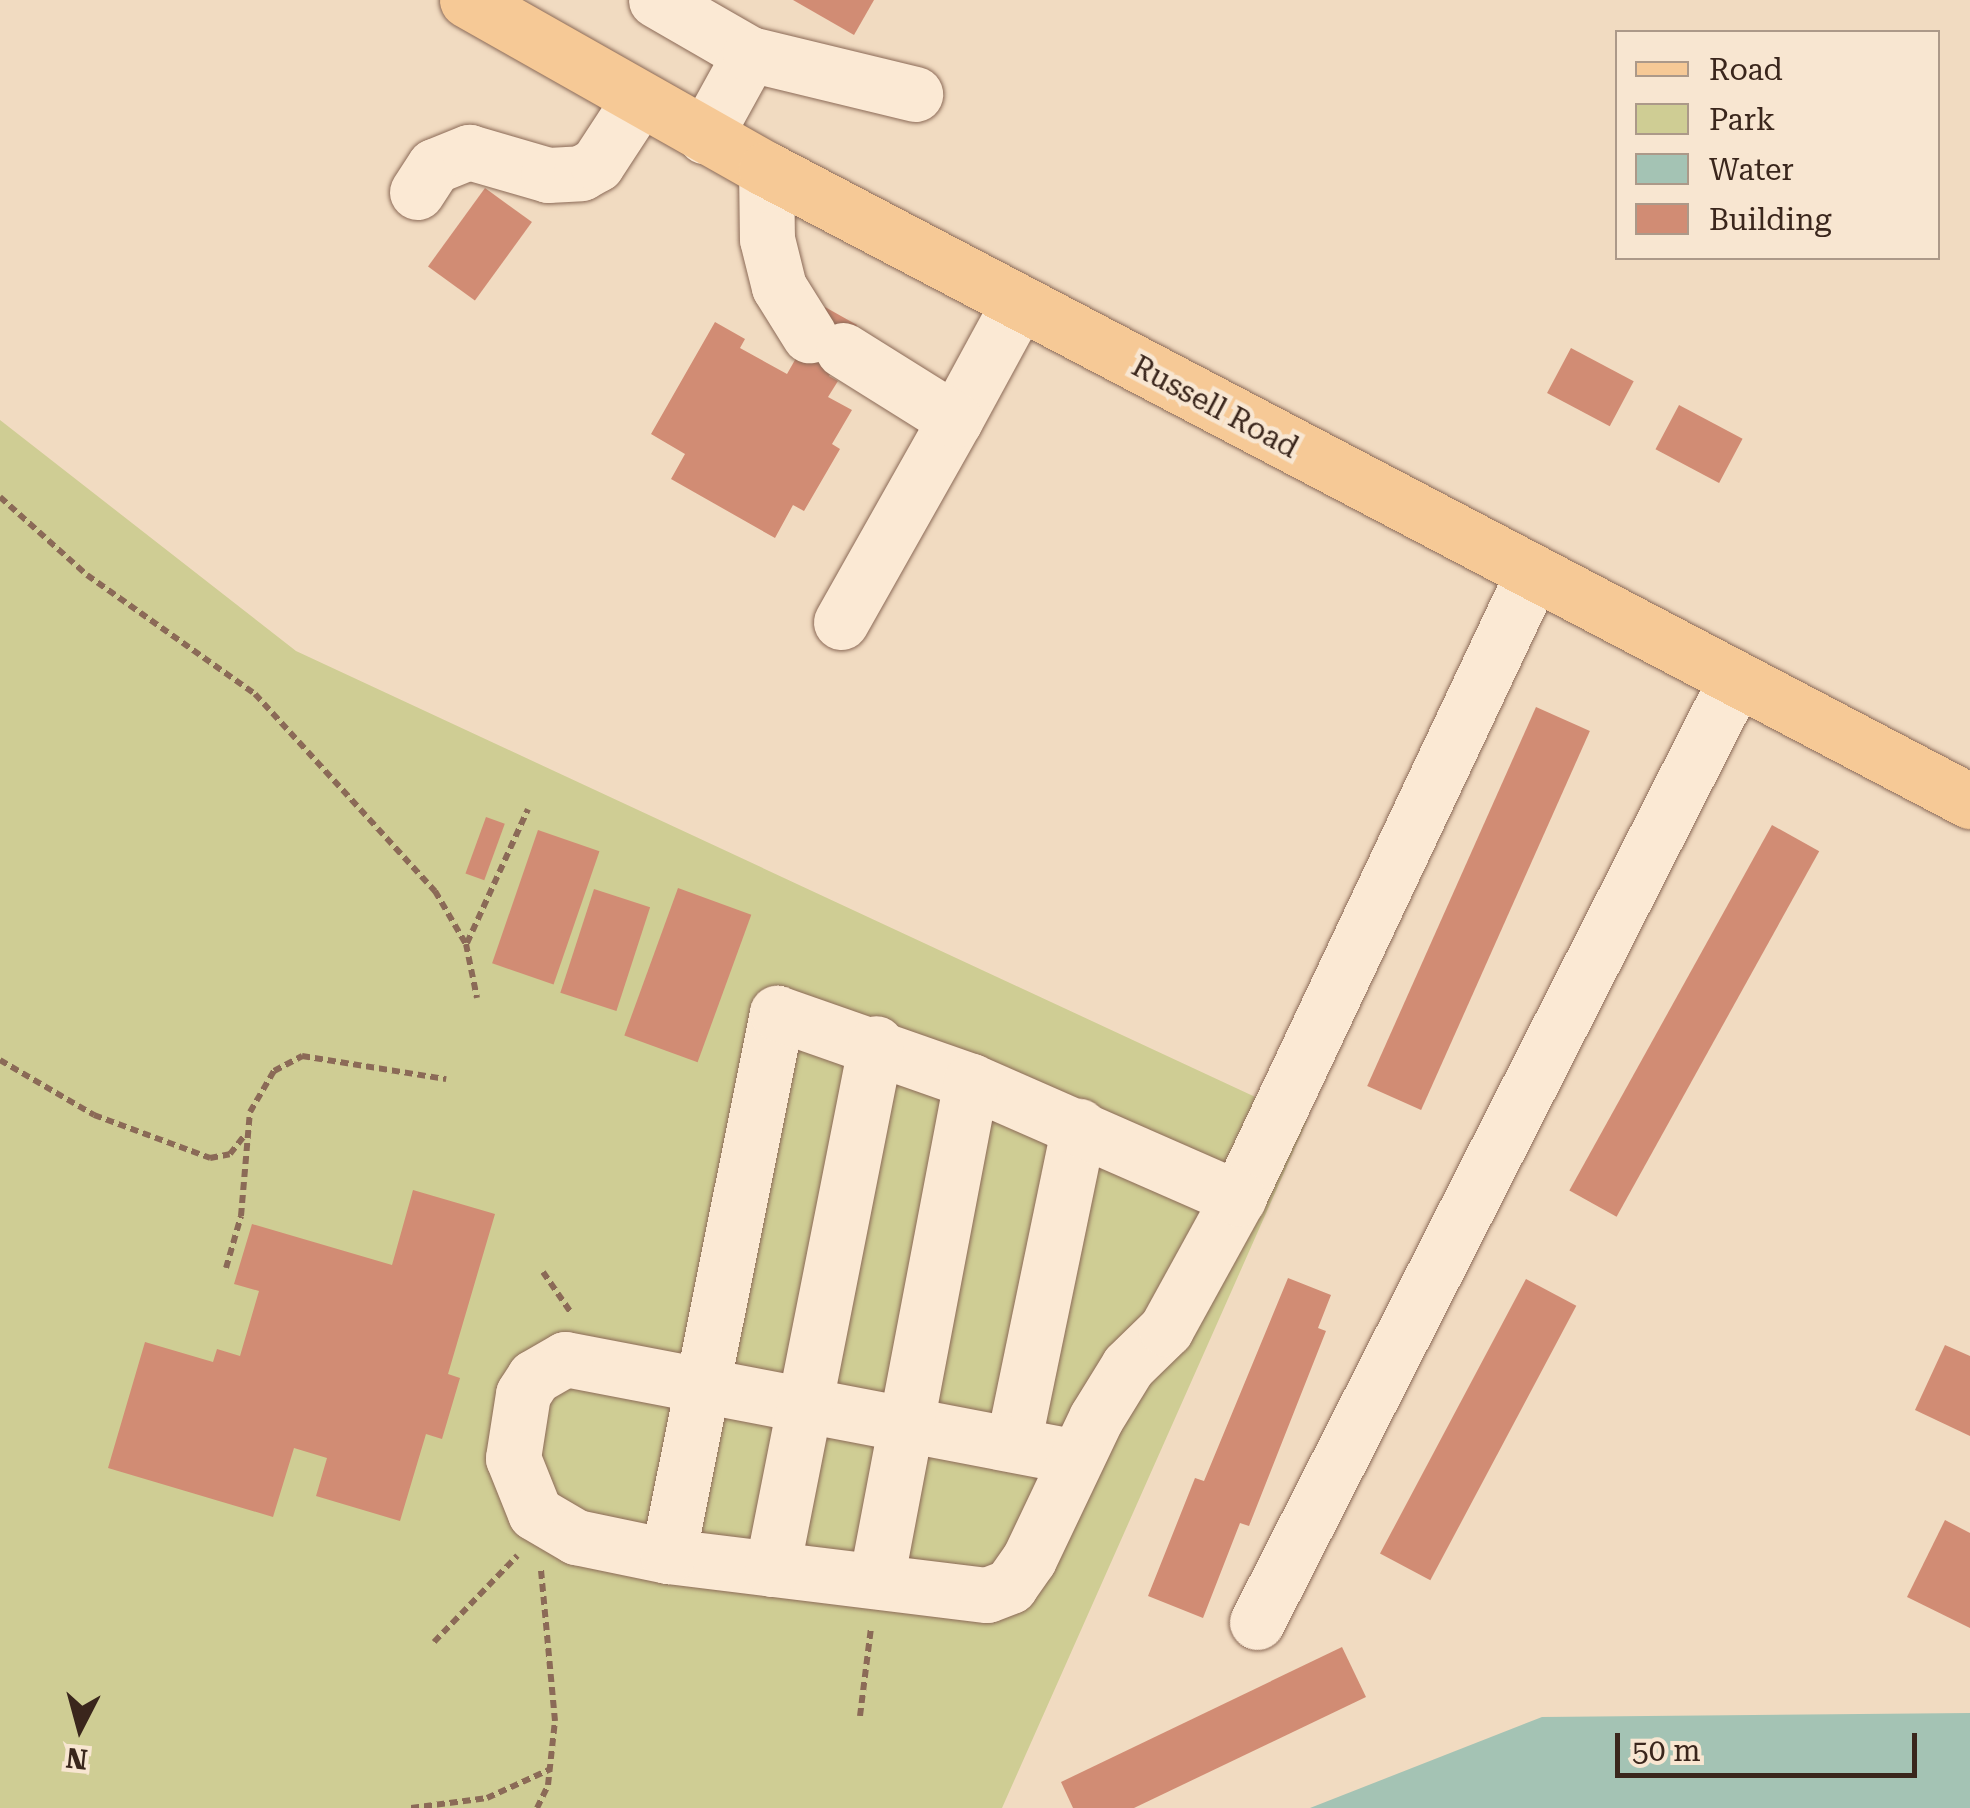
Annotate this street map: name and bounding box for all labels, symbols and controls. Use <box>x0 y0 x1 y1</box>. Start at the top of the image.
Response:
legend <box>1615 30 1940 260</box>
text: Road <box>1709 52 1783 87</box>
text: Park <box>1709 102 1775 137</box>
text: Water <box>1709 152 1794 187</box>
text: Building <box>1709 202 1832 237</box>
street label: Russell Road <box>1126 348 1304 466</box>
north arrow <box>30 1678 130 1778</box>
scale bar <box>1620 1713 1922 1775</box>
text: 50 m <box>1632 1733 1701 1768</box>
text: N <box>64 1741 89 1776</box>

